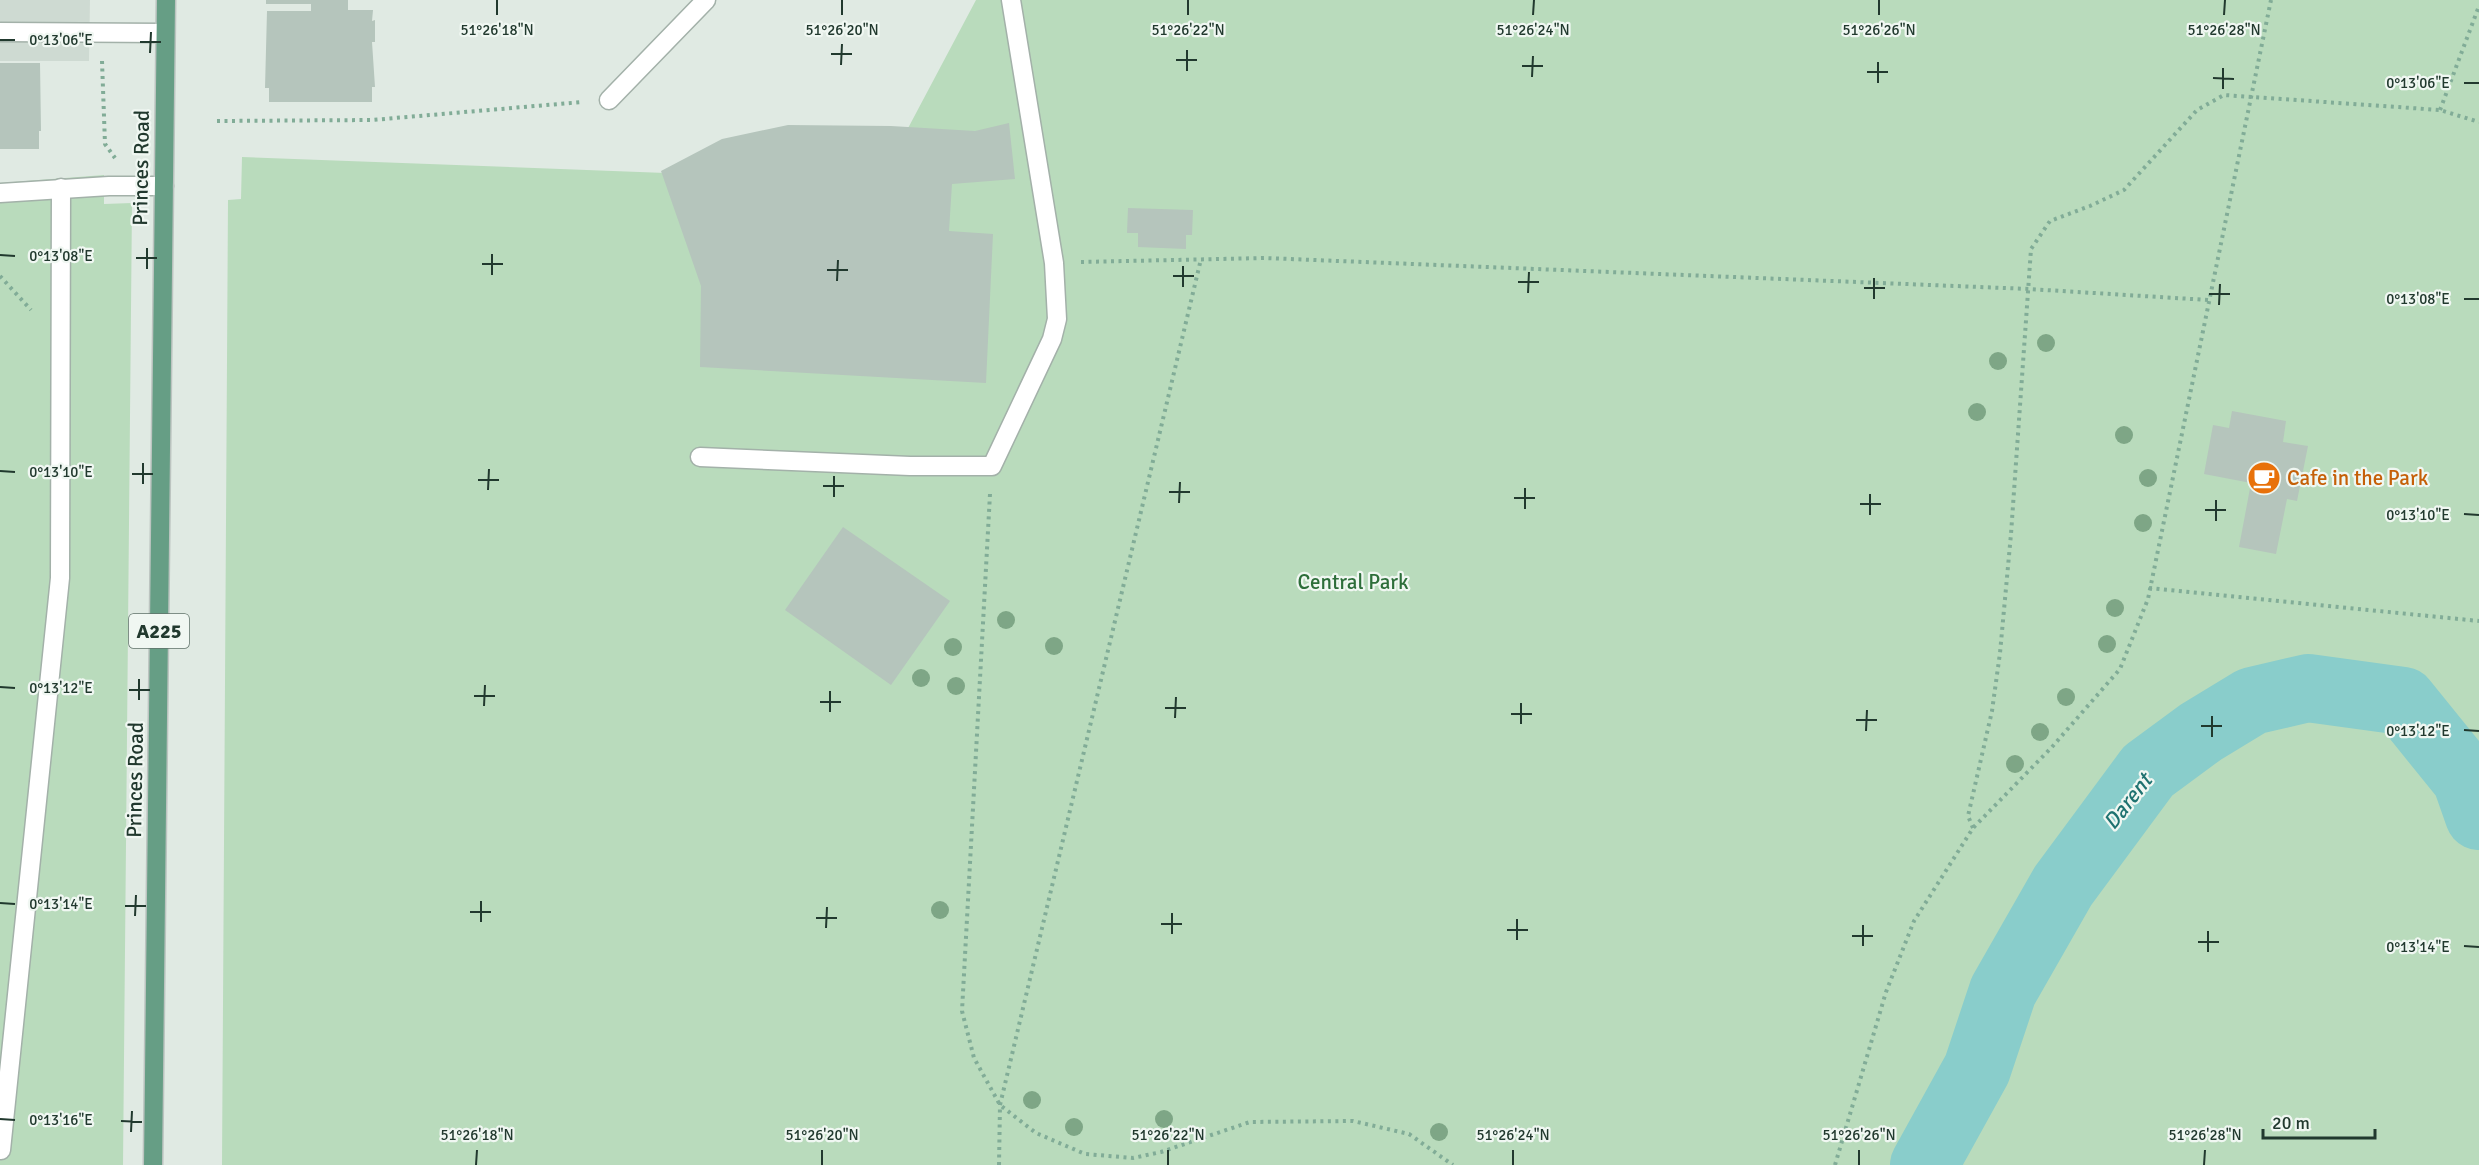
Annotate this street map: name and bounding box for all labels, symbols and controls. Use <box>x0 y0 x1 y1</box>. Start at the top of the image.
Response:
text: 51°26'18"N <box>460 21 534 39</box>
text: 51°26'20"N <box>805 21 879 39</box>
text: 51°26'22"N <box>1151 21 1225 39</box>
text: 51°26'24"N <box>1496 21 1570 39</box>
text: 51°26'26"N <box>1842 21 1916 39</box>
text: 51°26'28"N <box>2187 21 2261 39</box>
text: 0°13'06"E <box>29 31 93 49</box>
text: 0°13'06"E <box>2386 74 2450 92</box>
street label: Princes Road <box>127 110 155 226</box>
text: 0°13'08"E <box>29 247 93 265</box>
text: 0°13'08"E <box>2386 290 2450 308</box>
cafe icon: Cafe in the Park <box>2246 460 2282 496</box>
text: 0°13'10"E <box>29 463 93 481</box>
place label: Cafe in the Park <box>2287 465 2429 491</box>
text: 0°13'10"E <box>2386 506 2450 524</box>
park label: Central Park <box>1297 569 1409 595</box>
road number: A225 <box>129 614 189 648</box>
text: 0°13'12"E <box>29 679 93 697</box>
street label: Princes Road <box>121 722 149 838</box>
text: 0°13'12"E <box>2386 722 2450 740</box>
water label: Darent <box>2097 766 2159 835</box>
text: 0°13'14"E <box>29 895 93 913</box>
text: 0°13'14"E <box>2386 938 2450 956</box>
scale bar <box>2263 1102 2376 1140</box>
text: 0°13'16"E <box>29 1111 93 1129</box>
text: 20 m <box>2272 1112 2310 1134</box>
text: 51°26'18"N <box>440 1126 514 1144</box>
text: 51°26'20"N <box>785 1126 859 1144</box>
text: 51°26'22"N <box>1131 1126 1205 1144</box>
text: 51°26'24"N <box>1476 1126 1550 1144</box>
text: 51°26'26"N <box>1822 1126 1896 1144</box>
text: 51°26'28"N <box>2168 1126 2242 1144</box>

